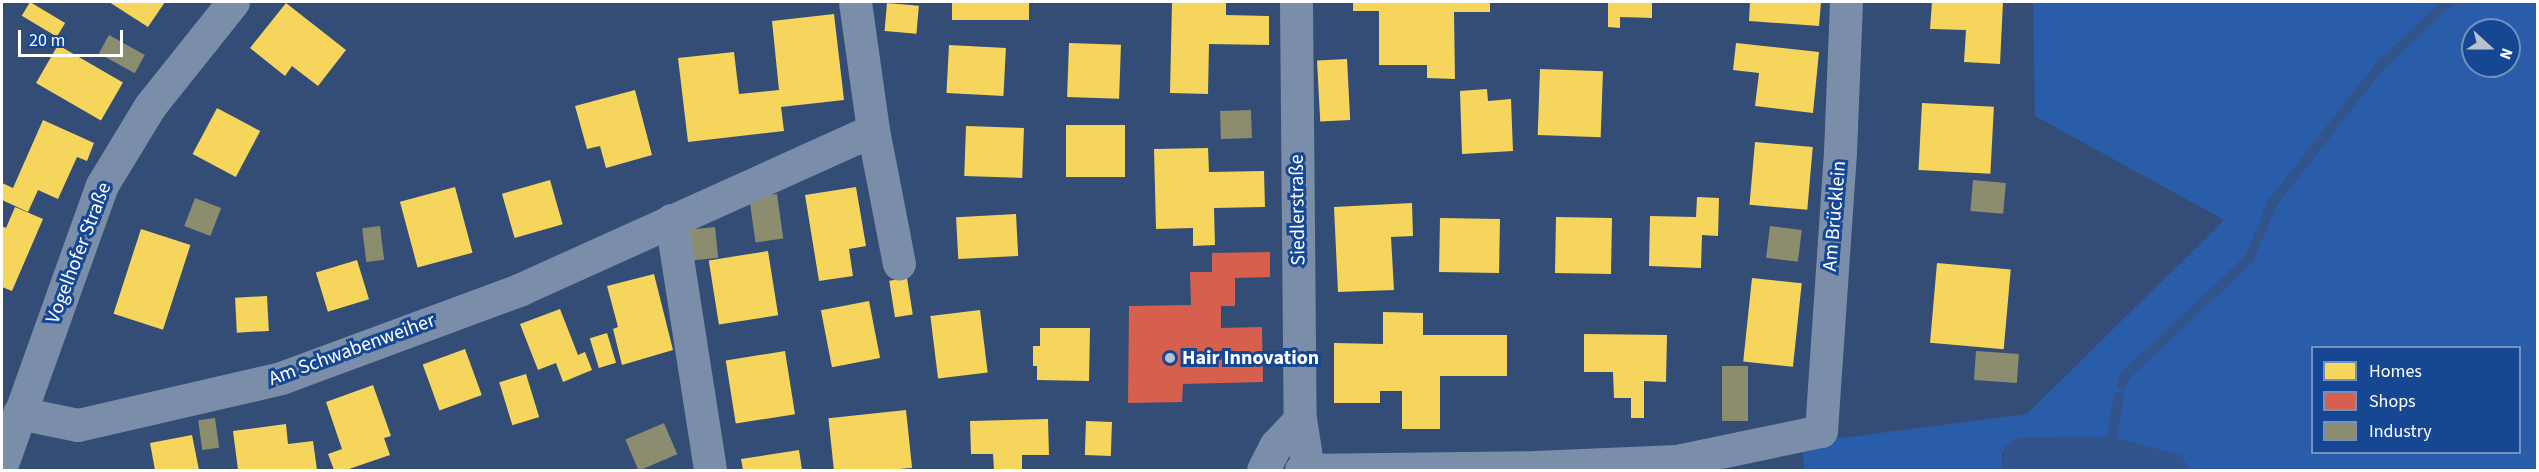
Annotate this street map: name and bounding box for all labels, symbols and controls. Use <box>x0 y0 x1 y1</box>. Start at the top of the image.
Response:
scale bar <box>21 18 126 56</box>
north arrow <box>2461 18 2521 78</box>
text: 20 m <box>29 28 65 53</box>
text: N <box>2494 45 2518 63</box>
street label: Siedlerstraße <box>1285 154 1311 266</box>
street label: Am Brücklein <box>1818 160 1852 272</box>
street label: Vogelhofer Straße <box>41 179 117 327</box>
street label: Am Schwabenweiher <box>266 309 438 391</box>
place label: Hair Innovation <box>1182 346 1319 370</box>
legend <box>2311 346 2521 454</box>
marker: Hair Innovation <box>1163 351 1177 365</box>
text: Homes <box>2369 359 2422 384</box>
text: Shops <box>2369 389 2416 414</box>
text: Industry <box>2369 419 2432 444</box>

